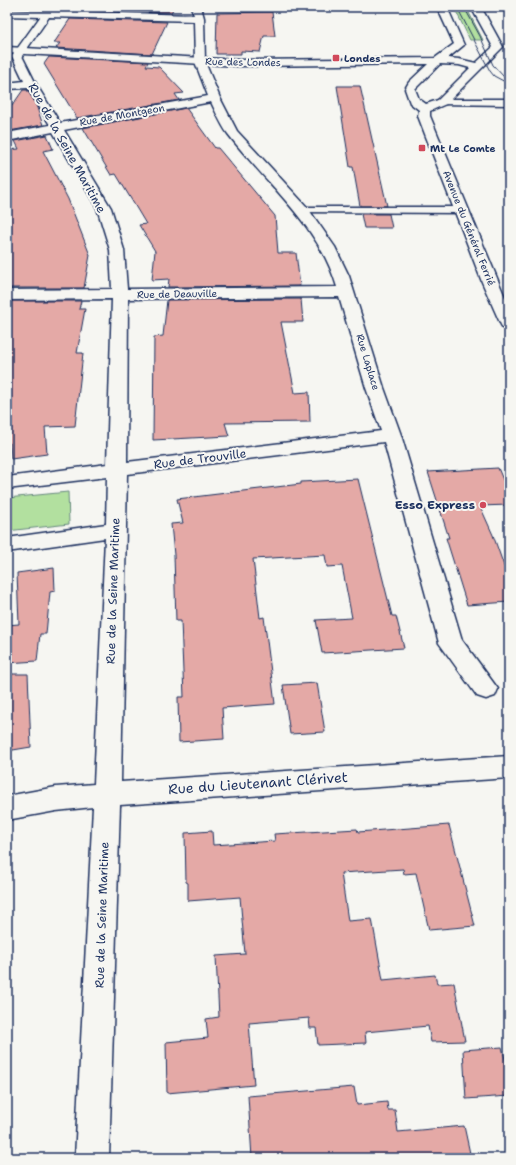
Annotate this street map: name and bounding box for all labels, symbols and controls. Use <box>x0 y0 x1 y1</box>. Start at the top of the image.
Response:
place label: Londes <box>344 52 381 65</box>
marker: Londes <box>331 53 341 63</box>
street label: Rue des Londes <box>205 55 281 69</box>
street label: Rue de la Seine Maritime <box>25 80 110 216</box>
street label: Rue de Montgeon <box>78 101 166 129</box>
place label: Mt Le Comte <box>430 142 495 155</box>
marker: Mt Le Comte <box>417 143 427 153</box>
street label: Avenue du Général Ferrié <box>440 168 498 288</box>
street label: Rue de Deauville <box>137 287 218 301</box>
street label: Rue Laplace <box>353 332 383 392</box>
street label: Rue de Trouville <box>153 445 247 473</box>
place label: Esso Express <box>395 497 475 513</box>
marker: Esso Express <box>478 500 488 510</box>
street label: Rue de la Seine Maritime <box>102 517 124 664</box>
street label: Rue du Lieutenant Clérivet <box>168 768 348 798</box>
street label: Rue de la Seine Maritime <box>91 841 113 988</box>

